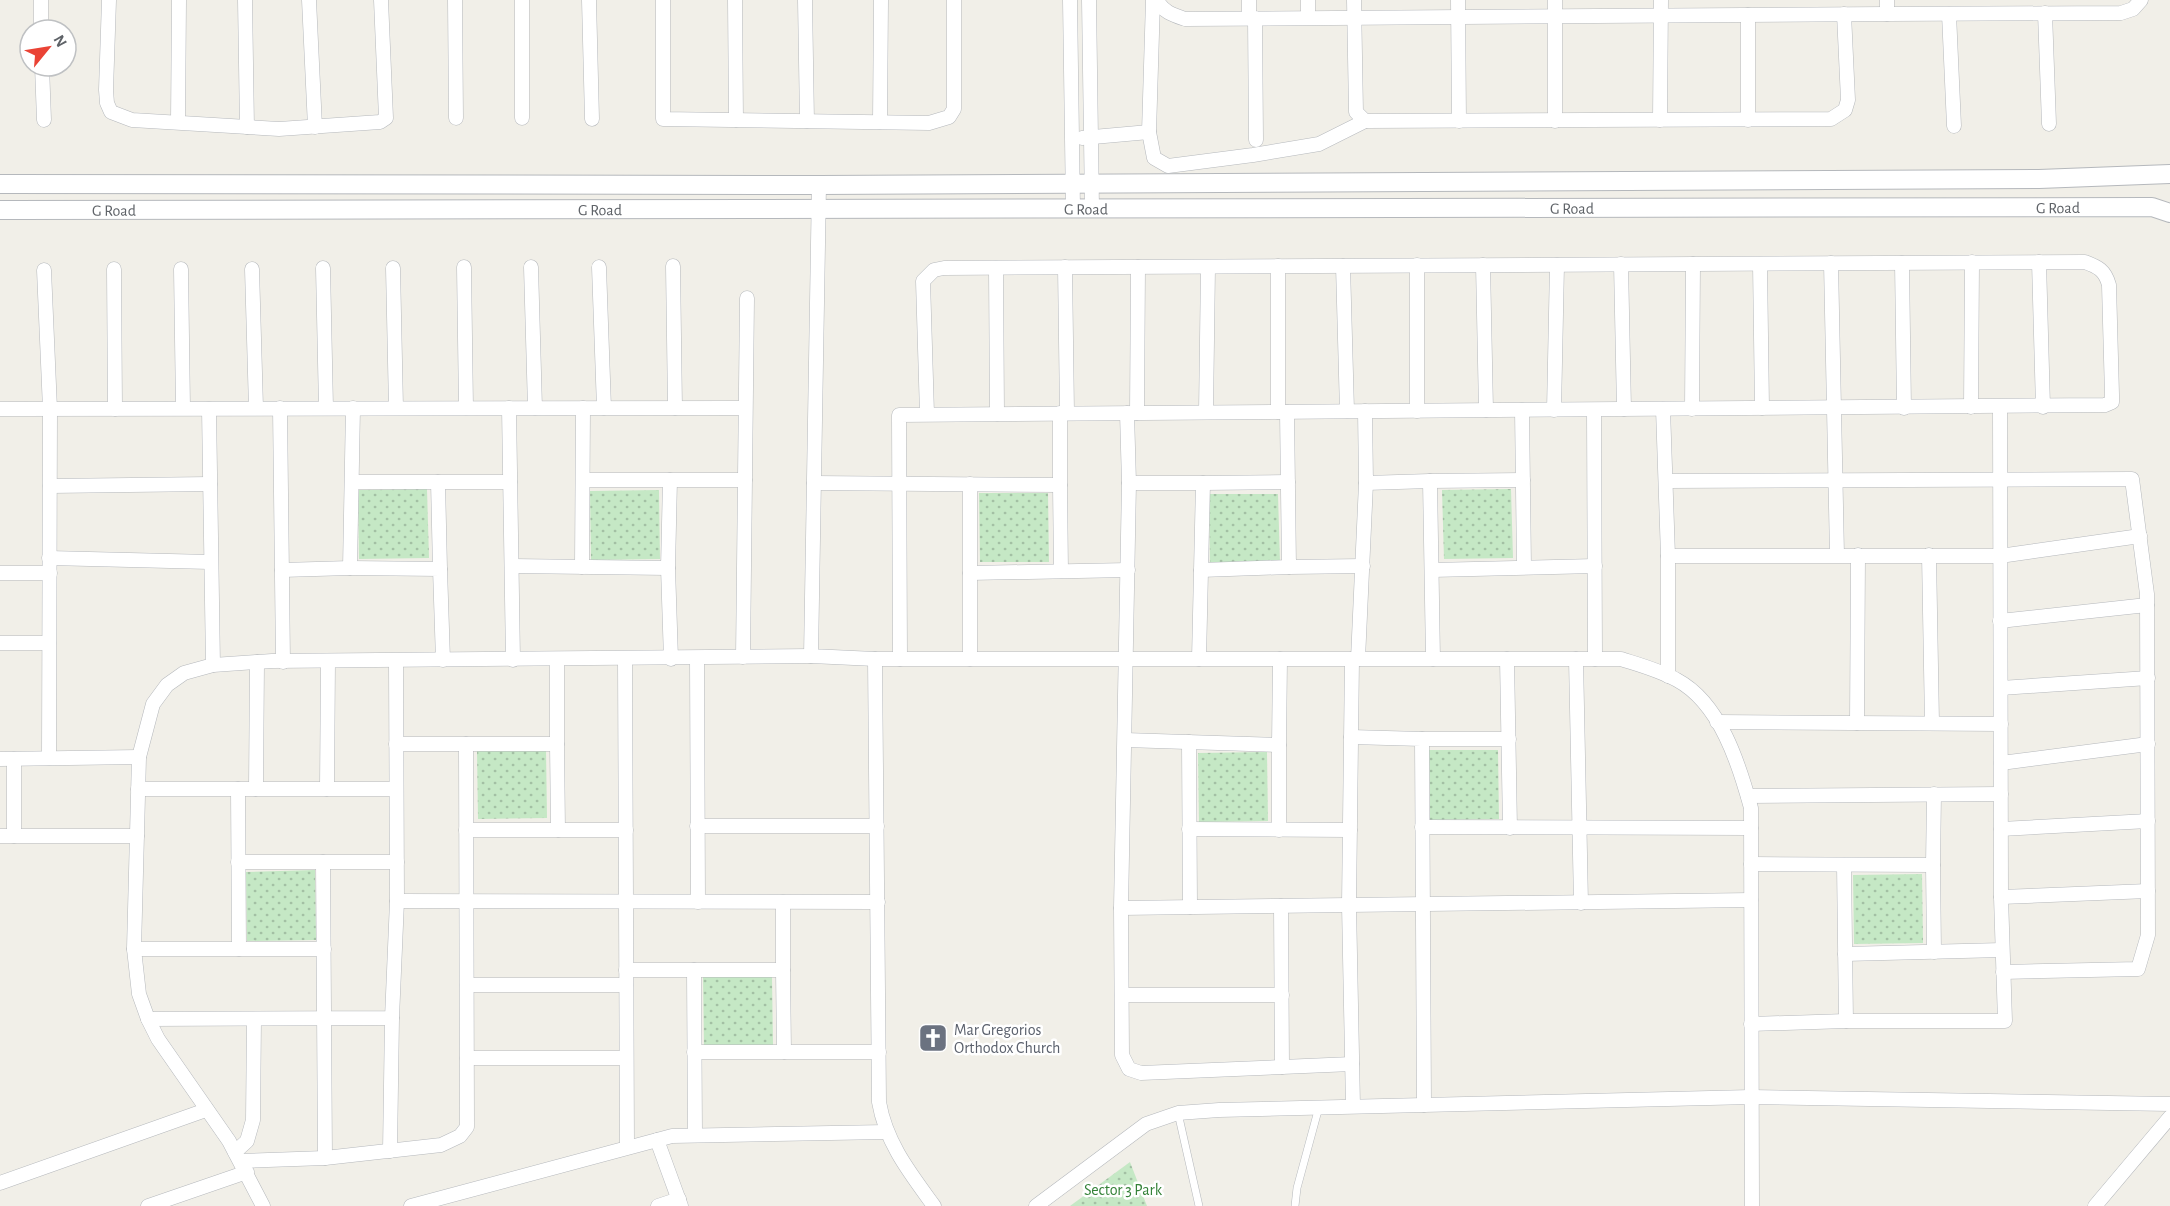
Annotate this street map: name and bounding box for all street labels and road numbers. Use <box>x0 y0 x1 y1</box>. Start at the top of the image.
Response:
street label: G Road <box>2036 200 2080 216</box>
street label: G Road <box>1064 201 1108 218</box>
street label: G Road <box>1550 201 1594 217</box>
street label: G Road <box>578 202 622 218</box>
street label: G Road <box>92 203 136 219</box>

